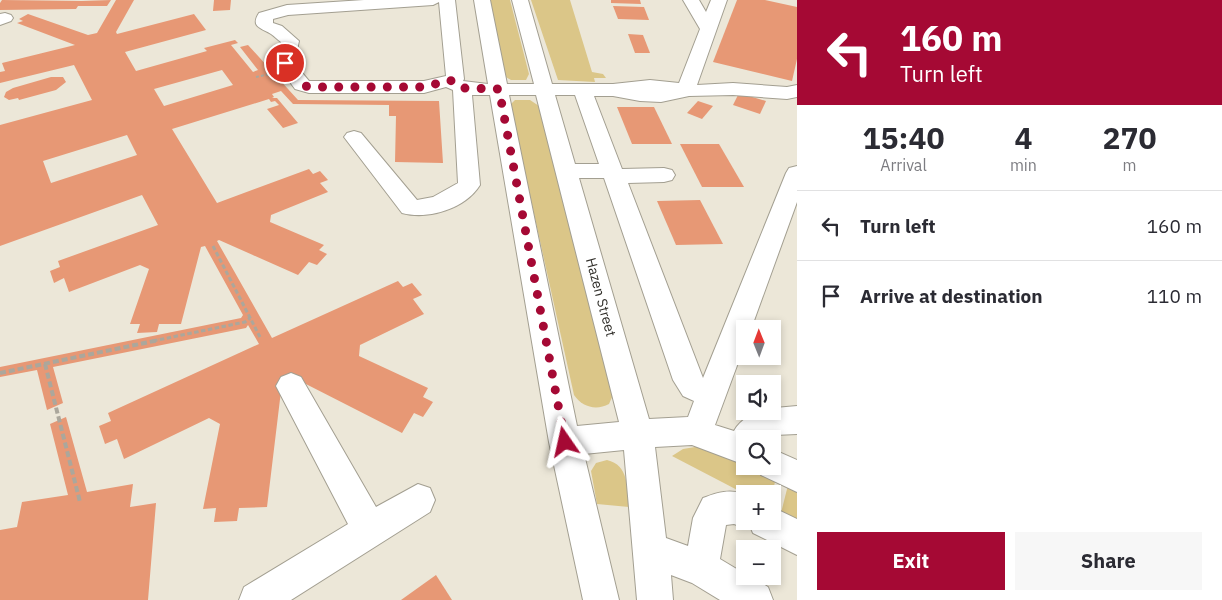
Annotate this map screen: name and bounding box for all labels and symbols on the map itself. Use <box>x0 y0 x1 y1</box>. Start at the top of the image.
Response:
pin <box>264 42 306 84</box>
street label: Hazen Street <box>582 256 620 339</box>
north arrow <box>736 320 781 365</box>
position arrow <box>538 415 590 467</box>

